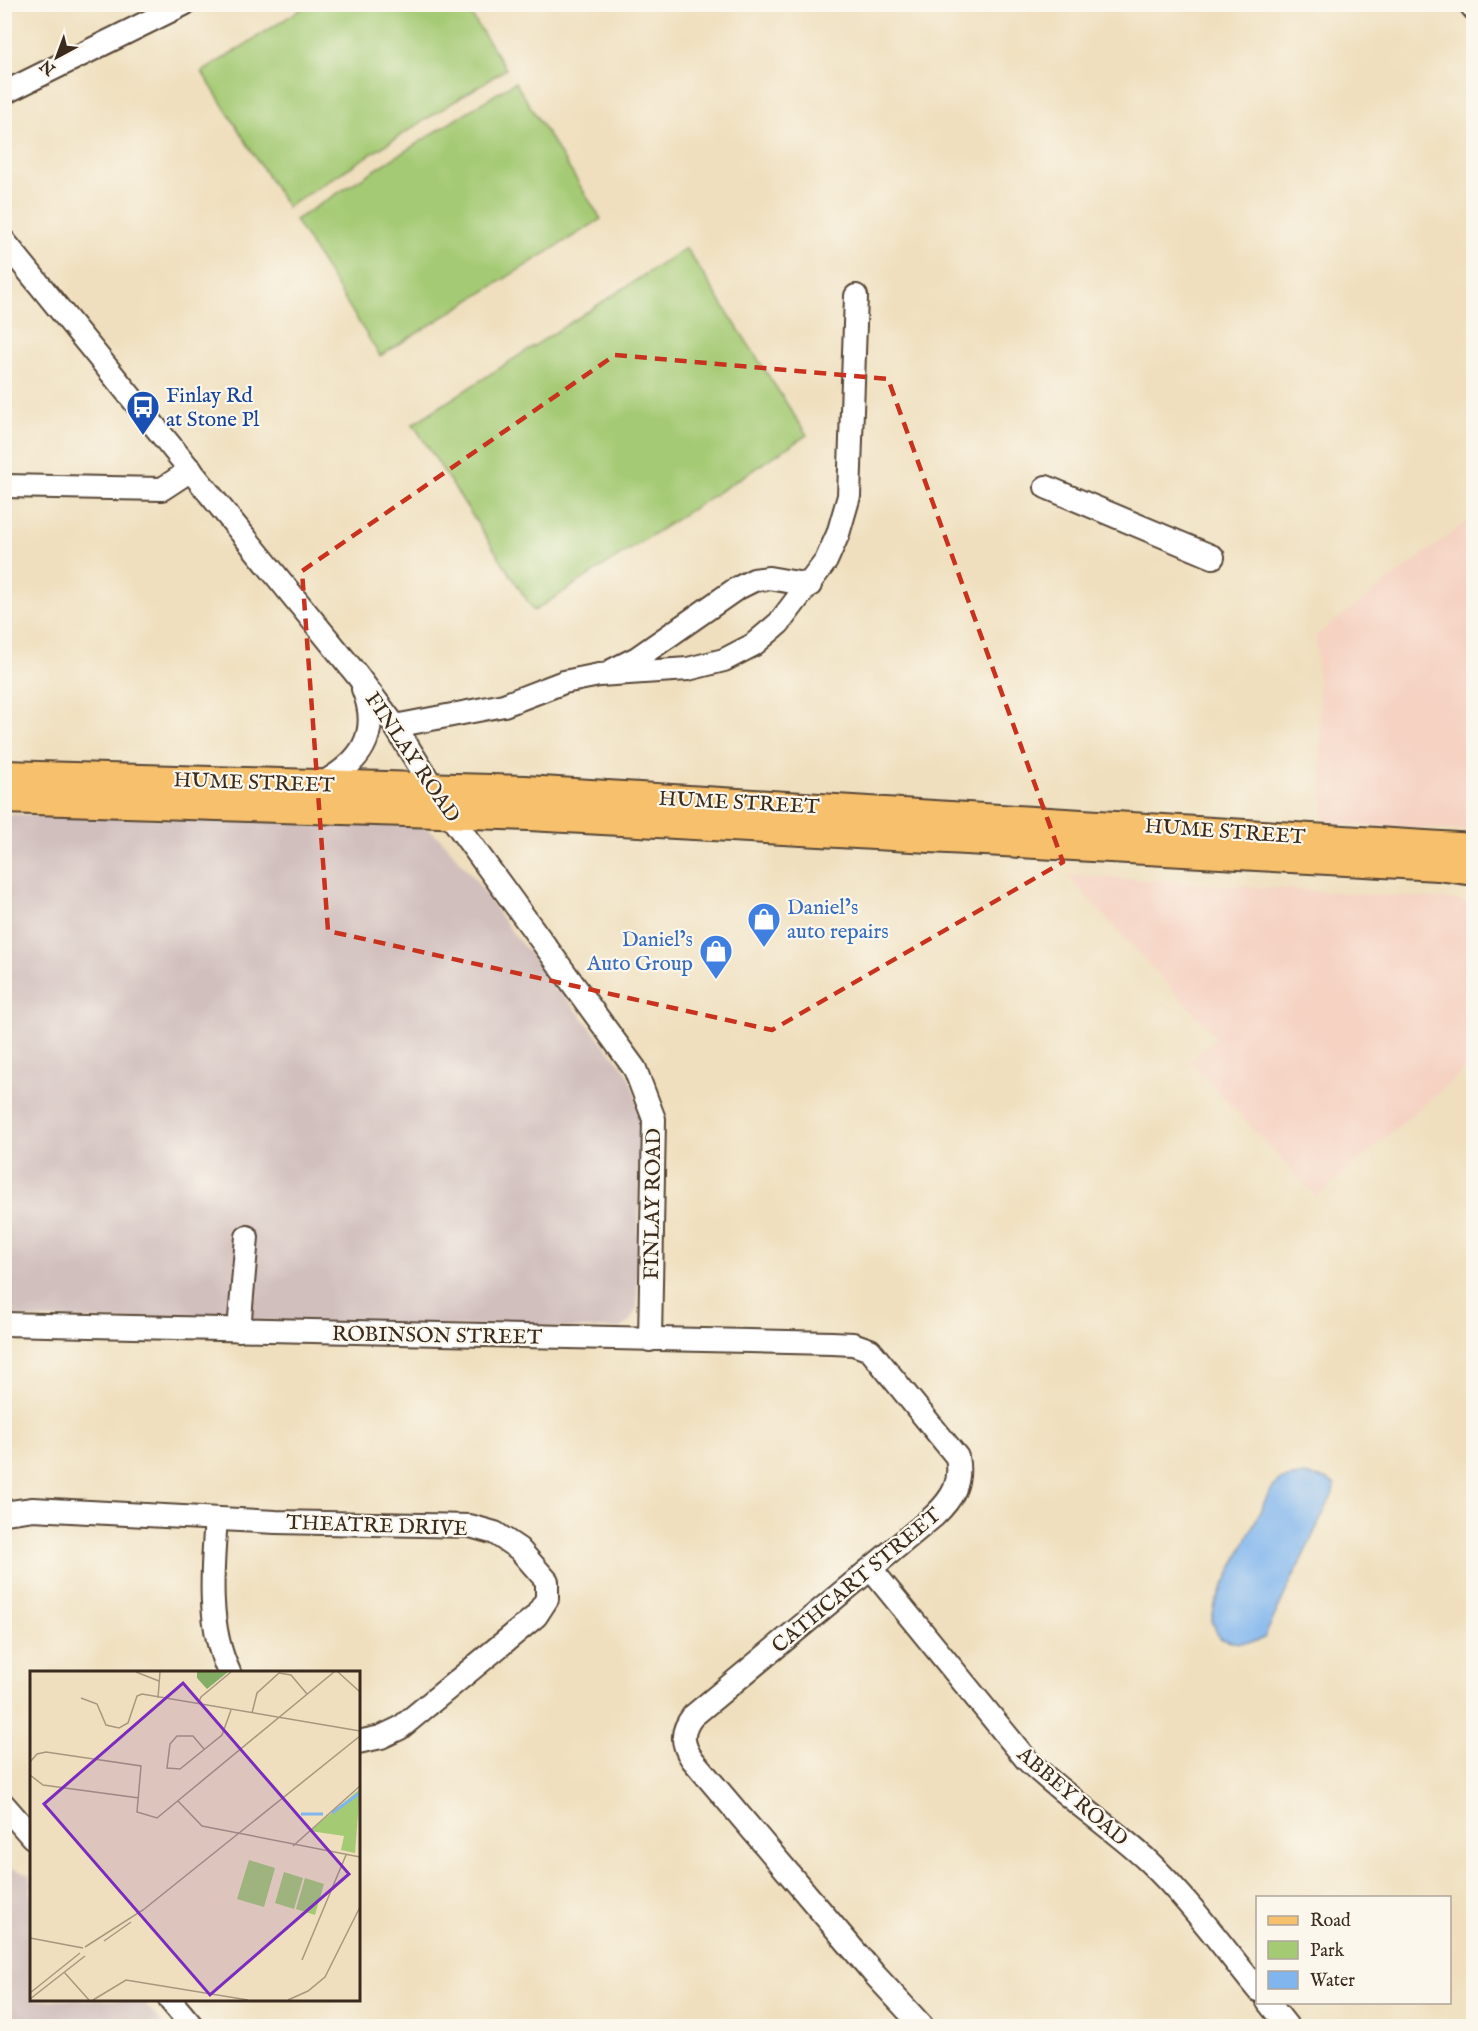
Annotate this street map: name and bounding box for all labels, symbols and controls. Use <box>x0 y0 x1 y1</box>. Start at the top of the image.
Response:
north arrow <box>27 27 87 87</box>
text: N <box>37 55 61 80</box>
place label: Finlay Rd at Stone Pl <box>166 383 260 434</box>
bus stop icon: Finlay Rd at Stone Pl <box>125 389 161 436</box>
street label: FINLAY ROAD <box>358 687 465 828</box>
street label: HUME STREET <box>173 767 336 800</box>
street label: HUME STREET <box>658 786 821 821</box>
street label: HUME STREET <box>1144 813 1307 852</box>
place label: Daniel’s auto repairs <box>787 895 889 946</box>
shop icon: Daniel’s auto repairs <box>746 901 782 948</box>
place label: Daniel’s Auto Group <box>586 927 693 978</box>
shop icon: Daniel’s Auto Group <box>698 933 734 980</box>
street label: FINLAY ROAD <box>639 1128 668 1280</box>
street label: ROBINSON STREET <box>332 1321 543 1352</box>
street label: CATHCART STREET <box>767 1502 948 1660</box>
street label: THEATRE DRIVE <box>286 1510 468 1543</box>
inset map <box>30 1671 360 2001</box>
street label: ABBEY ROAD <box>1010 1741 1133 1853</box>
legend <box>1256 1896 1451 2004</box>
text: Road <box>1310 1910 1351 1933</box>
text: Park <box>1310 1940 1345 1963</box>
text: Water <box>1310 1970 1355 1993</box>

